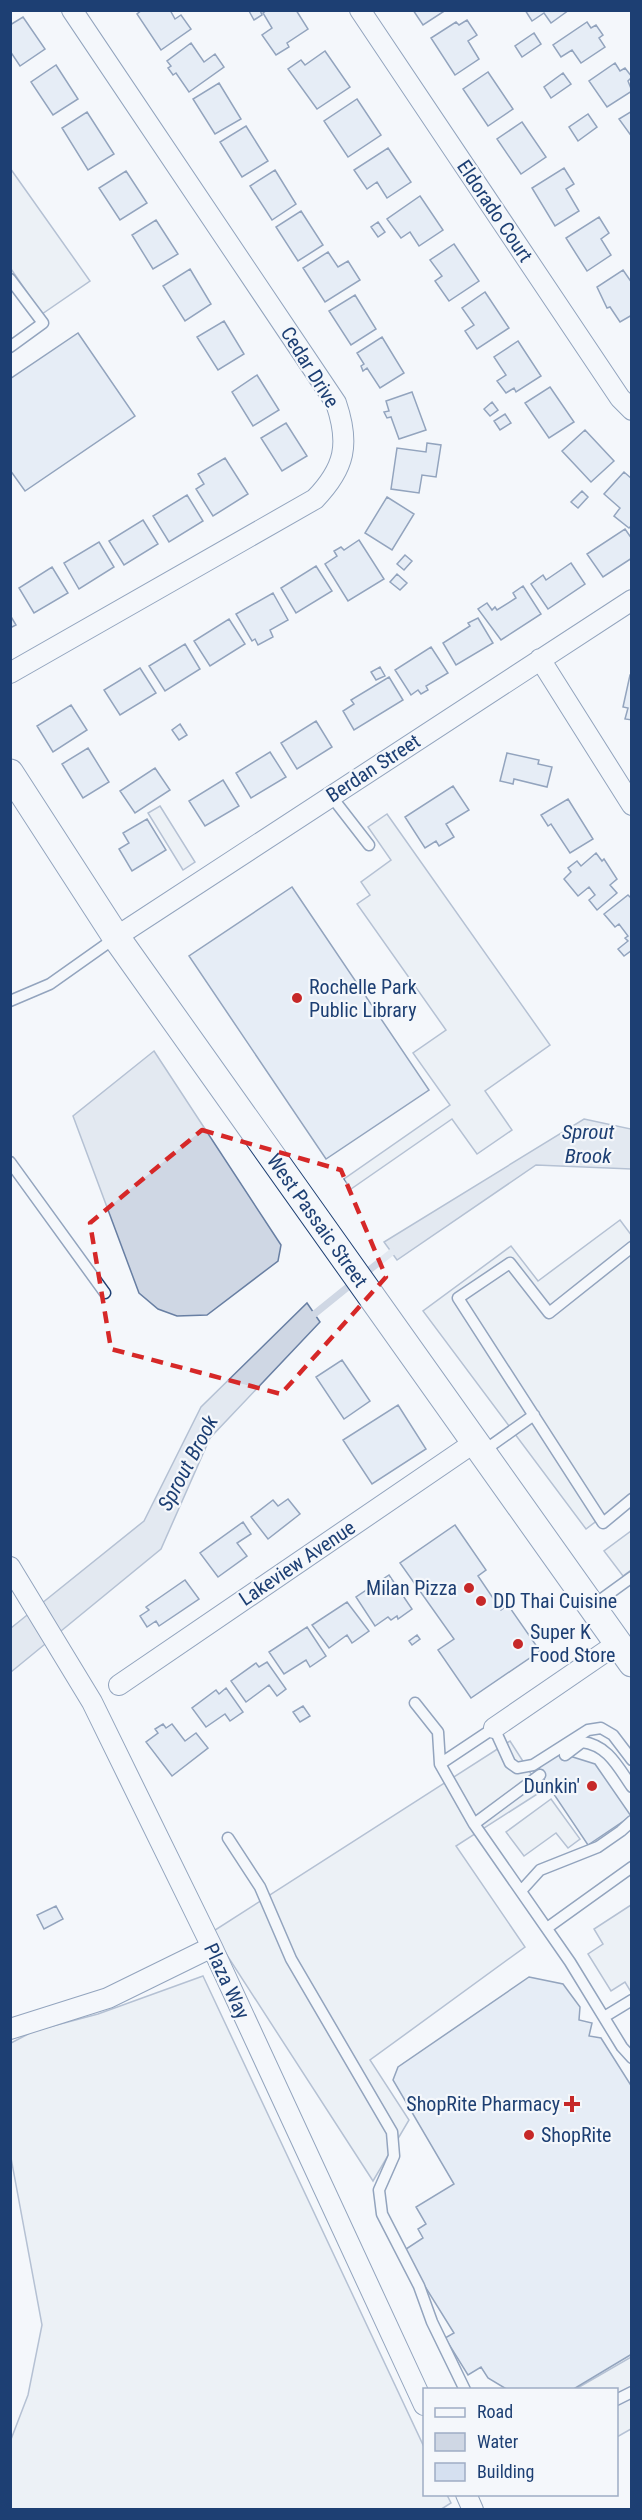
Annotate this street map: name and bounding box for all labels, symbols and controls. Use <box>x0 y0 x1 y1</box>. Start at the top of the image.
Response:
street label: Eldorado Court <box>452 155 538 267</box>
street label: Cedar Drive <box>276 322 344 412</box>
street label: Berdan Street <box>322 729 424 807</box>
place label: Rochelle Park Public Library <box>309 975 417 1022</box>
marker: Rochelle Park Public Library <box>290 991 304 1005</box>
water label: Sprout Brook <box>562 1120 615 1168</box>
street label: West Passaic Street <box>262 1149 373 1292</box>
water label: Sprout Brook <box>153 1411 223 1515</box>
street label: Lakeview Avenue <box>234 1515 360 1611</box>
place label: Milan Pizza <box>366 1576 457 1600</box>
marker: Milan Pizza <box>462 1581 476 1595</box>
place label: DD Thai Cuisine <box>493 1589 617 1613</box>
marker: DD Thai Cuisine <box>474 1594 488 1608</box>
place label: Super K Food Store <box>530 1620 615 1667</box>
marker: Super K Food Store <box>511 1637 525 1651</box>
place label: Dunkin' <box>523 1774 580 1798</box>
marker: Dunkin' <box>585 1779 599 1793</box>
street label: Plaza Way <box>199 1939 255 2023</box>
place label: ShopRite Pharmacy <box>406 2092 560 2116</box>
marker: ShopRite Pharmacy <box>565 2097 579 2111</box>
place label: ShopRite <box>541 2123 611 2147</box>
marker: ShopRite <box>522 2128 536 2142</box>
legend <box>423 2388 618 2496</box>
text: Road <box>477 2401 513 2422</box>
text: Water <box>477 2431 519 2452</box>
text: Building <box>477 2461 534 2482</box>

